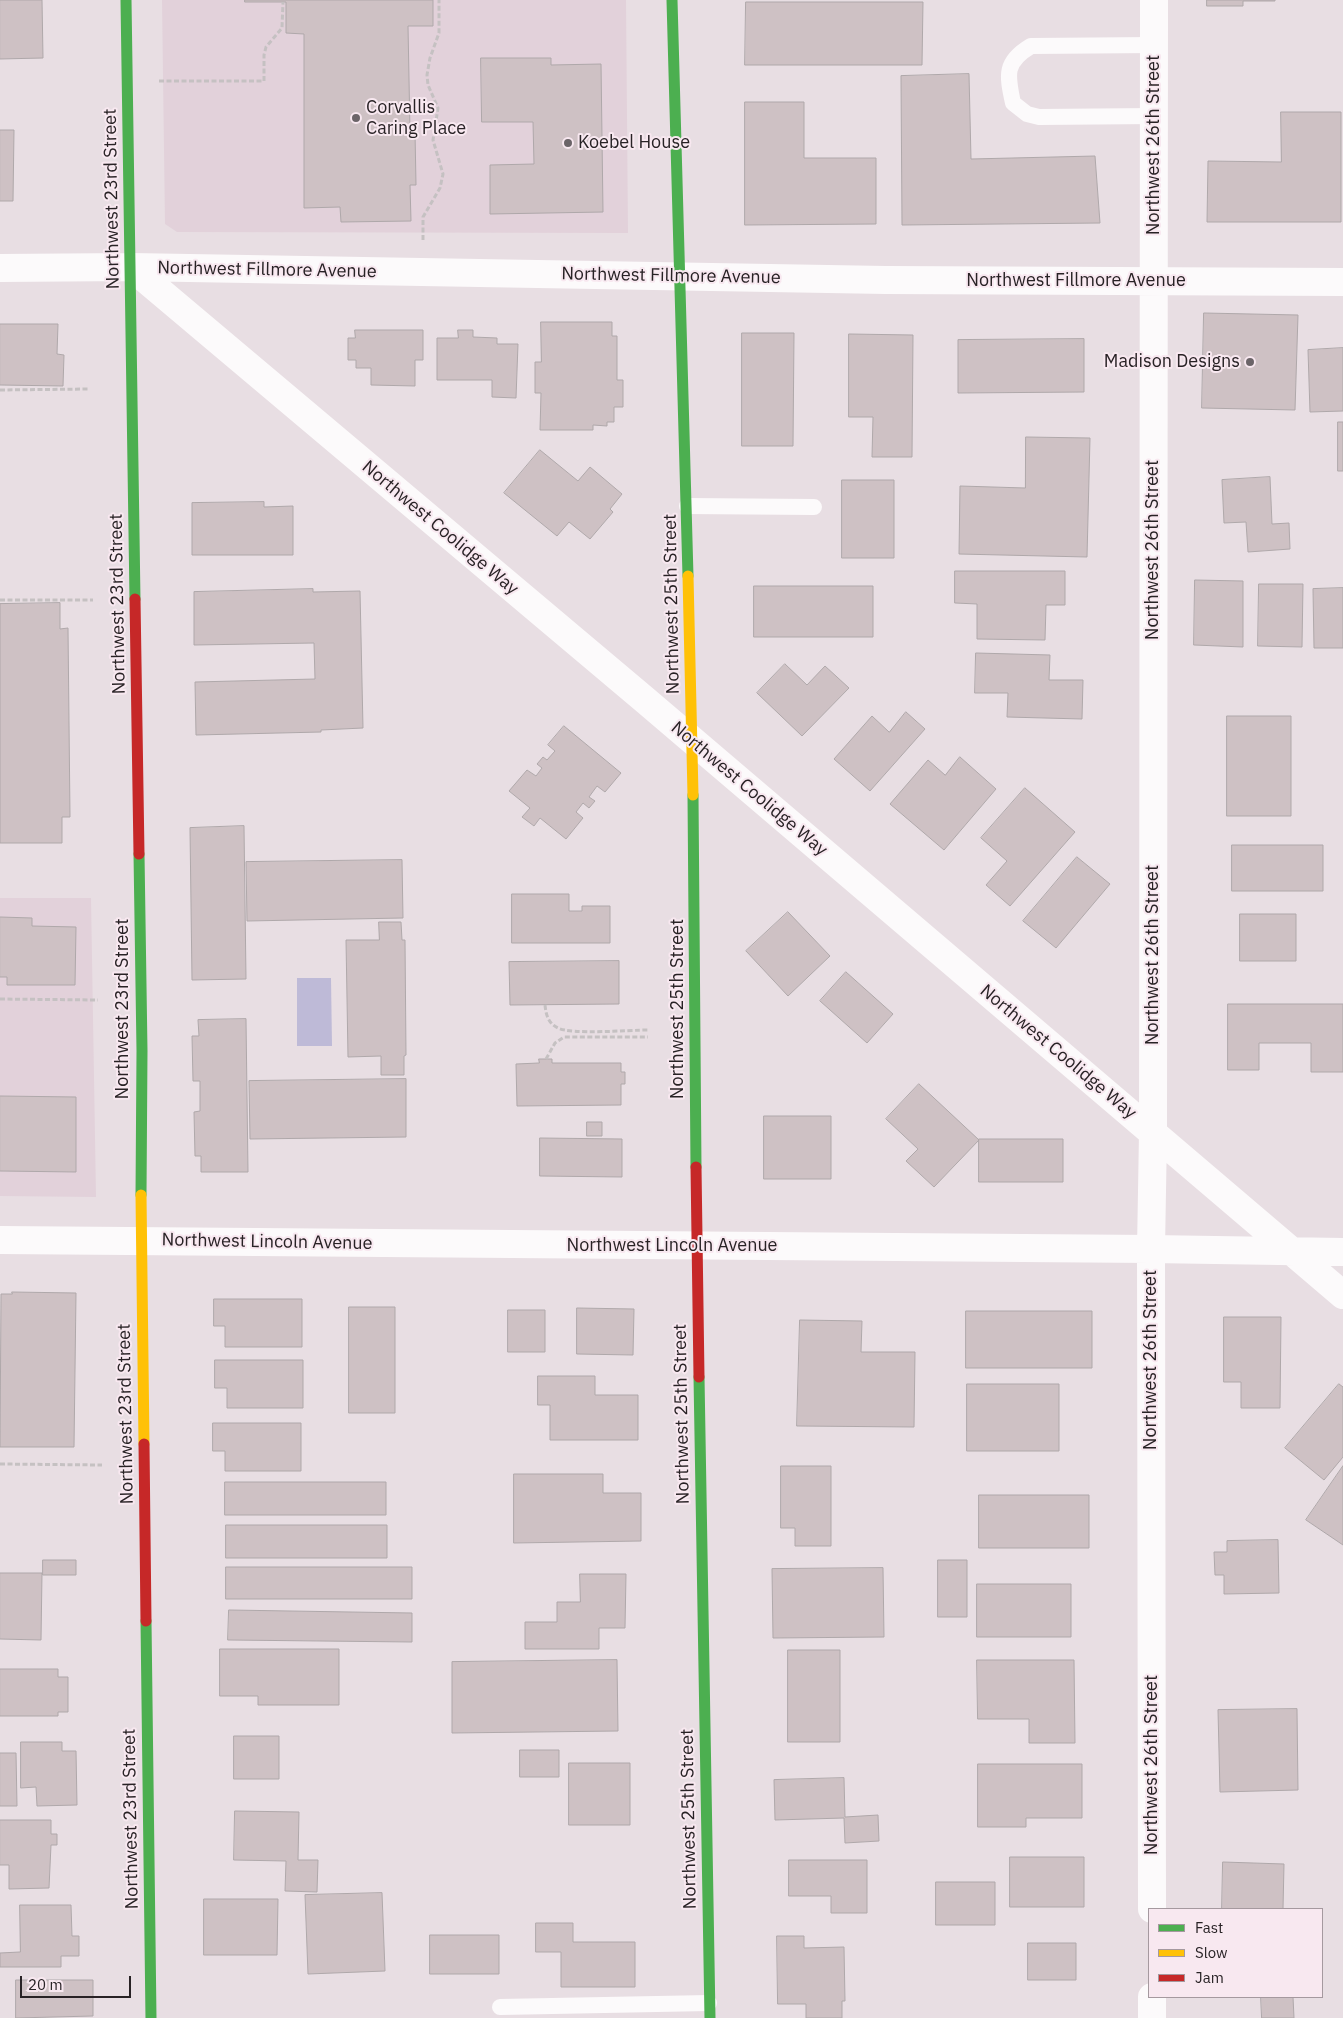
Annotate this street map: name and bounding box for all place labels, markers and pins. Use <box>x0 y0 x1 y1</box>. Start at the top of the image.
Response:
place label: Corvallis Caring Place <box>366 97 466 140</box>
marker: Corvallis Caring Place <box>350 112 362 124</box>
place label: Koebel House <box>578 132 690 154</box>
marker: Koebel House <box>562 137 574 149</box>
place label: Madison Designs <box>1104 351 1240 373</box>
marker: Madison Designs <box>1244 356 1256 368</box>

